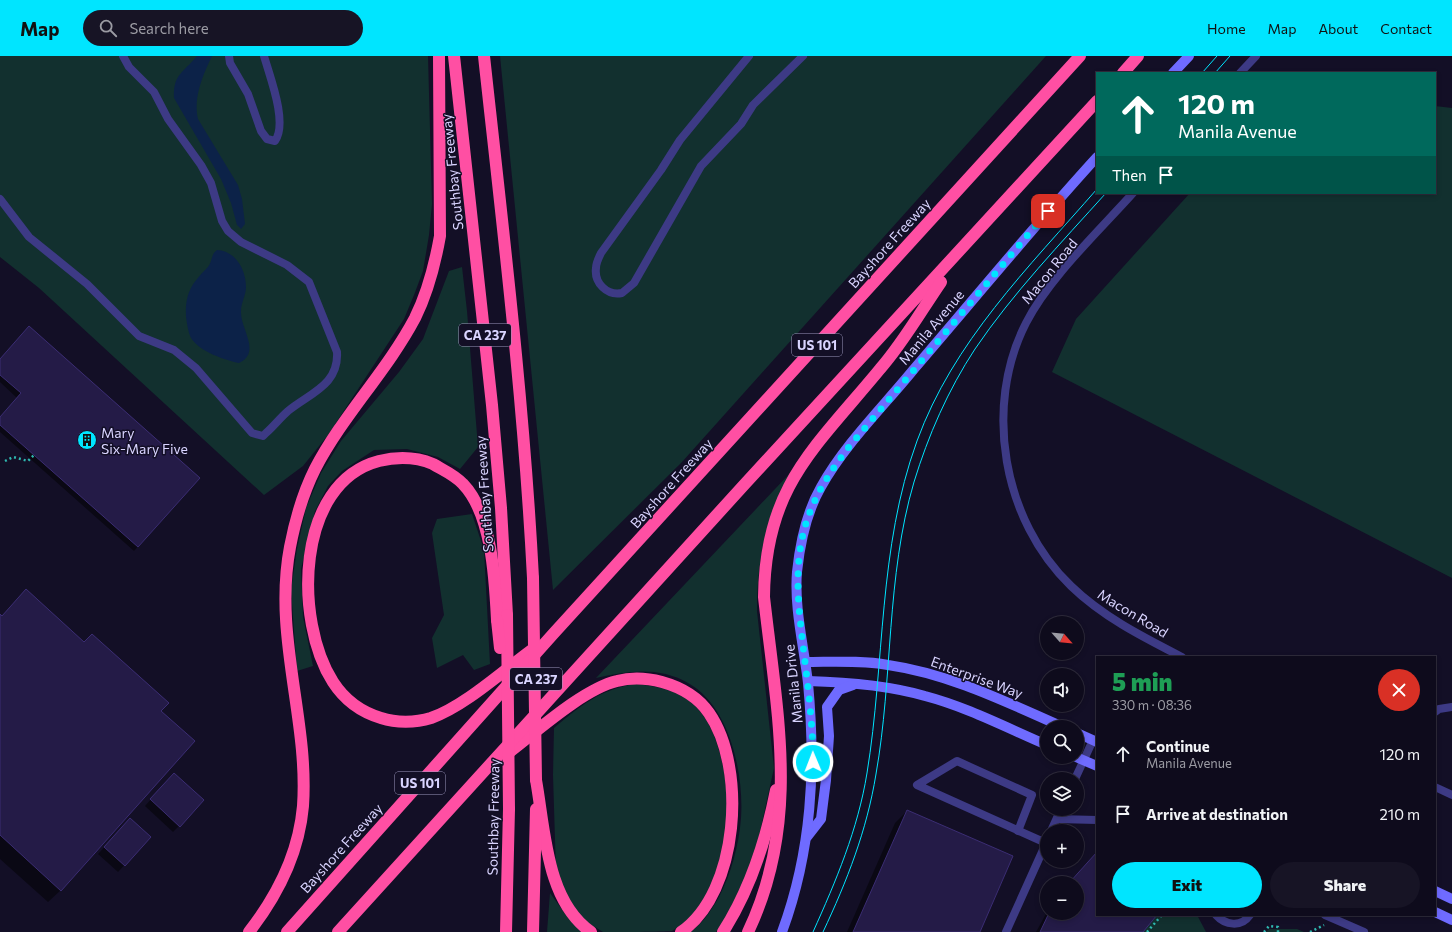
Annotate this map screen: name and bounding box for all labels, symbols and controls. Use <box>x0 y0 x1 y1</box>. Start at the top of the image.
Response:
search box <box>83 10 363 46</box>
text: Map <box>20 17 59 40</box>
icon: search <box>97 17 119 39</box>
text: Search here <box>129 19 209 37</box>
text: Home <box>1207 20 1246 37</box>
text: Map <box>1268 20 1296 37</box>
text: About <box>1318 20 1358 37</box>
text: Contact <box>1380 20 1432 37</box>
text: 120 m <box>1178 86 1255 120</box>
icon: ahead <box>1112 88 1164 140</box>
street label: Southbay Freeway <box>437 113 467 231</box>
text: Manila Avenue <box>1178 120 1297 142</box>
icon: arrive <box>1155 164 1177 186</box>
text: Then <box>1112 166 1147 184</box>
pin <box>1031 194 1065 228</box>
street label: Bayshore Freeway <box>844 195 934 291</box>
icon: arrive <box>1037 200 1059 222</box>
street label: Macon Road <box>1017 235 1081 307</box>
street label: Manila Avenue <box>895 286 967 368</box>
road number: CA 237 <box>459 324 511 346</box>
road number: US 101 <box>792 334 842 356</box>
place label: Mary Six-Mary Five <box>101 424 188 457</box>
building icon: Mary Six-Mary Five <box>76 429 98 451</box>
street label: Southbay Freeway <box>471 435 497 553</box>
street label: Bayshore Freeway <box>626 435 716 531</box>
street label: Macon Road <box>1095 585 1171 641</box>
north arrow <box>1040 616 1084 660</box>
map controls <box>1040 616 1084 920</box>
street label: Manila Drive <box>780 644 806 724</box>
street label: Enterprise Way <box>929 652 1025 702</box>
text: 5 min <box>1112 667 1173 696</box>
road number: CA 237 <box>510 668 562 690</box>
button: sound <box>1040 668 1084 712</box>
button: close <box>1378 669 1420 711</box>
text: 330 m · 08:36 <box>1112 697 1192 713</box>
button: search <box>1040 720 1084 764</box>
text: Continue <box>1146 737 1210 755</box>
position arrow <box>792 741 834 783</box>
icon: ahead <box>1112 743 1134 765</box>
text: 120 m <box>1380 745 1420 763</box>
text: Manila Avenue <box>1146 755 1232 771</box>
street label: Southbay Freeway <box>483 758 503 876</box>
road number: US 101 <box>395 772 445 794</box>
button: layers <box>1040 772 1084 816</box>
street label: Bayshore Freeway <box>296 800 386 896</box>
icon: arrive <box>1112 803 1134 825</box>
text: Arrive at destination <box>1146 805 1288 823</box>
text: 210 m <box>1380 805 1420 823</box>
button: + <box>1040 824 1084 868</box>
button: Exit <box>1112 862 1262 908</box>
button: Share <box>1270 862 1420 908</box>
button: − <box>1040 876 1084 920</box>

